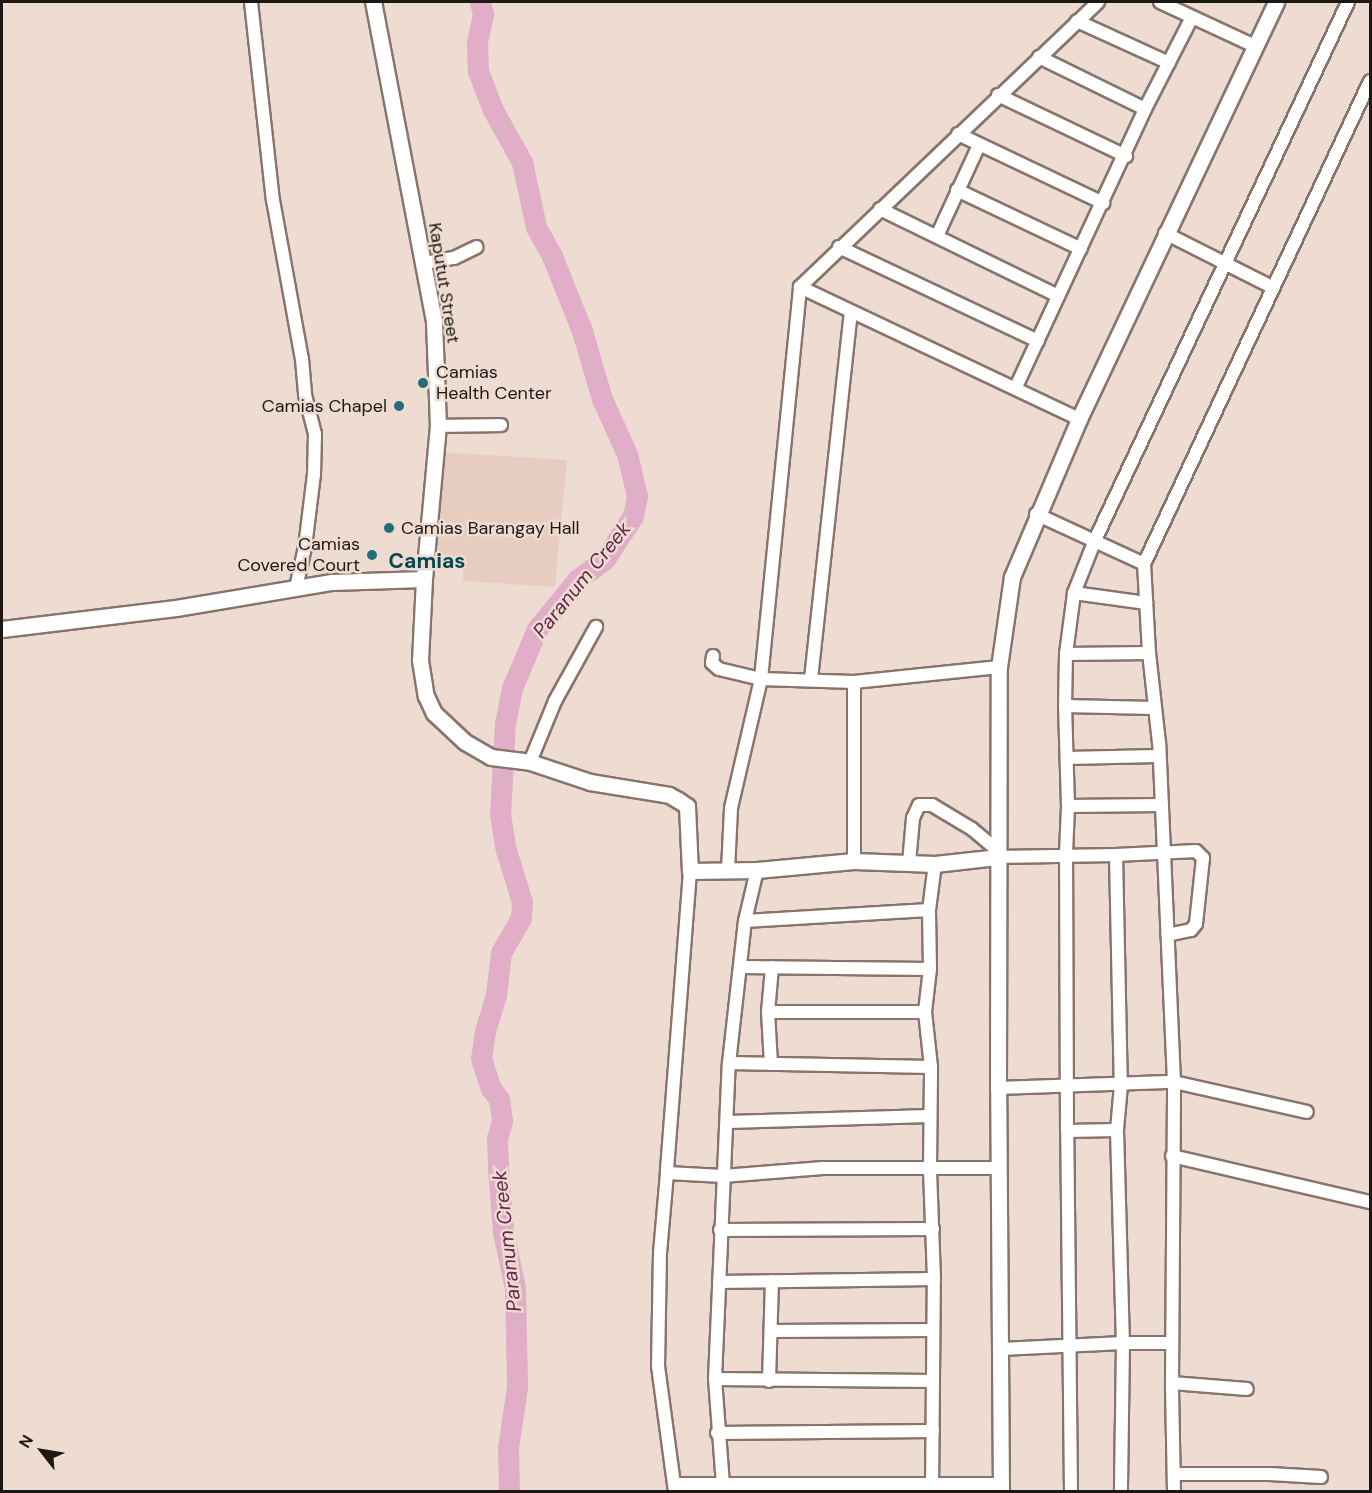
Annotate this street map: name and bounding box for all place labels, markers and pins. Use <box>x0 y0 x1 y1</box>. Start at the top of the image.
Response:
place label: Camias Health Center <box>436 362 552 404</box>
marker: Camias Health Center <box>414 374 432 392</box>
place label: Camias Chapel <box>262 395 387 417</box>
marker: Camias Chapel <box>392 399 406 413</box>
place label: Camias Barangay Hall <box>401 517 580 539</box>
marker: Camias Barangay Hall <box>382 521 396 535</box>
place label: Camias Covered Court <box>237 534 360 576</box>
marker: Camias Covered Court <box>365 548 379 562</box>

